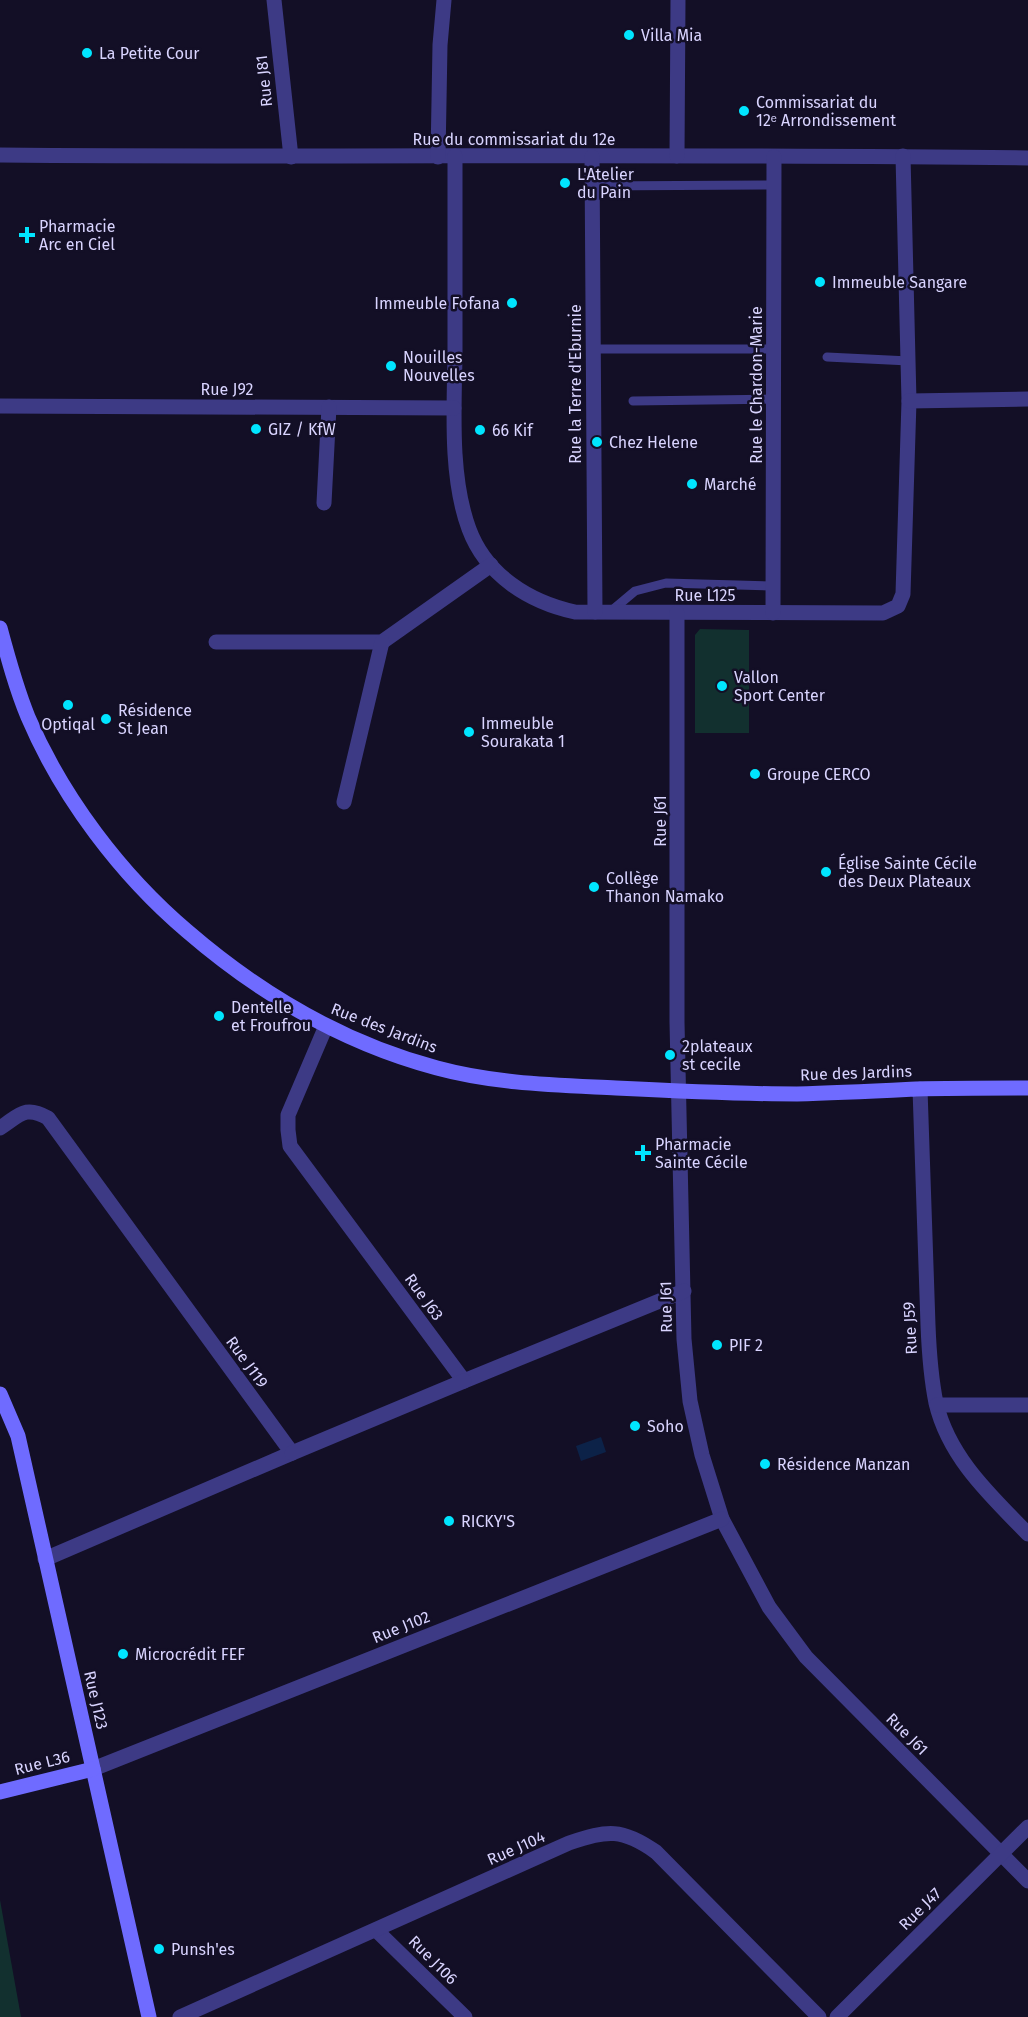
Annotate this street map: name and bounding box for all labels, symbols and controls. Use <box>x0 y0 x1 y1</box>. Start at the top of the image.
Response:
place label: Villa Mia <box>641 26 702 45</box>
marker: Villa Mia <box>622 28 636 42</box>
place label: La Petite Cour <box>99 44 200 63</box>
marker: La Petite Cour <box>80 46 94 60</box>
street label: Rue J81 <box>252 54 276 108</box>
place label: Commissariat du 12ᵉ Arrondissement <box>756 93 896 130</box>
marker: Commissariat du 12ᵉ Arrondissement <box>737 104 751 118</box>
street label: Rue du commissariat du 12e <box>413 130 615 149</box>
place label: L'Atelier du Pain <box>577 165 635 202</box>
marker: L'Atelier du Pain <box>558 176 572 190</box>
place label: Pharmacie Arc en Ciel <box>39 217 116 254</box>
marker: Pharmacie Arc en Ciel <box>20 228 34 242</box>
place label: Immeuble Sangare <box>832 273 967 292</box>
marker: Immeuble Sangare <box>813 275 827 289</box>
place label: Immeuble Fofana <box>374 294 500 313</box>
marker: Immeuble Fofana <box>505 296 519 310</box>
street label: Rue la Terre d'Eburnie <box>566 304 585 464</box>
street label: Rue le Chardon-Marie <box>747 306 766 464</box>
place label: Nouilles Nouvelles <box>403 348 475 385</box>
marker: Nouilles Nouvelles <box>384 359 398 373</box>
street label: Rue J92 <box>201 380 253 399</box>
place label: GIZ / KfW <box>268 420 336 439</box>
place label: 66 Kif <box>492 421 534 440</box>
marker: GIZ / KfW <box>249 422 263 436</box>
marker: 66 Kif <box>473 423 487 437</box>
place label: Chez Helene <box>609 433 698 452</box>
marker: Chez Helene <box>590 435 604 449</box>
place label: Marché <box>704 475 757 494</box>
marker: Marché <box>685 477 699 491</box>
street label: Rue L125 <box>675 586 735 605</box>
place label: Vallon Sport Center <box>734 668 826 705</box>
marker: Vallon Sport Center <box>715 679 729 693</box>
marker: Optiqal <box>61 698 75 712</box>
place label: Résidence St Jean <box>118 701 192 738</box>
marker: Résidence St Jean <box>99 712 113 726</box>
place label: Immeuble Sourakata 1 <box>481 714 565 751</box>
place label: Optiqal <box>41 715 95 734</box>
marker: Immeuble Sourakata 1 <box>462 725 476 739</box>
place label: Groupe CERCO <box>767 765 871 784</box>
marker: Groupe CERCO <box>748 767 762 781</box>
street label: Rue J61 <box>651 795 670 847</box>
place label: Église Sainte Cécile des Deux Plateaux <box>838 853 977 891</box>
marker: Église Sainte Cécile des Deux Plateaux <box>819 865 833 879</box>
place label: Collège Thanon Namako <box>606 869 724 906</box>
marker: Collège Thanon Namako <box>587 880 601 894</box>
place label: Dentelle et Froufrou <box>231 998 311 1035</box>
street label: Rue des Jardins <box>328 999 440 1057</box>
marker: Dentelle et Froufrou <box>212 1009 226 1023</box>
place label: 2plateaux st cecile <box>682 1037 753 1074</box>
marker: 2plateaux st cecile <box>663 1048 677 1062</box>
street label: Rue des Jardins <box>800 1062 912 1084</box>
place label: Pharmacie Sainte Cécile <box>655 1135 748 1172</box>
marker: Pharmacie Sainte Cécile <box>636 1146 650 1160</box>
street label: Rue J63 <box>401 1270 447 1324</box>
street label: Rue J61 <box>656 1281 676 1333</box>
street label: Rue J59 <box>899 1301 921 1355</box>
street label: Rue J119 <box>222 1333 272 1391</box>
place label: PIF 2 <box>729 1336 763 1355</box>
marker: PIF 2 <box>710 1338 724 1352</box>
place label: Soho <box>647 1417 684 1436</box>
marker: Soho <box>628 1419 642 1433</box>
place label: Résidence Manzan <box>777 1455 910 1474</box>
marker: Résidence Manzan <box>758 1457 772 1471</box>
place label: RICKY'S <box>461 1512 515 1531</box>
marker: RICKY'S <box>442 1514 456 1528</box>
street label: Rue J102 <box>369 1607 433 1647</box>
place label: Microcrédit FEF <box>135 1645 245 1664</box>
marker: Microcrédit FEF <box>116 1647 130 1661</box>
street label: Rue J123 <box>80 1669 112 1731</box>
street label: Rue J61 <box>882 1709 932 1759</box>
street label: Rue L36 <box>12 1747 72 1779</box>
street label: Rue J104 <box>484 1827 548 1869</box>
street label: Rue J47 <box>895 1884 945 1934</box>
street label: Rue J106 <box>405 1932 461 1988</box>
place label: Punsh'es <box>171 1940 235 1959</box>
marker: Punsh'es <box>152 1942 166 1956</box>

